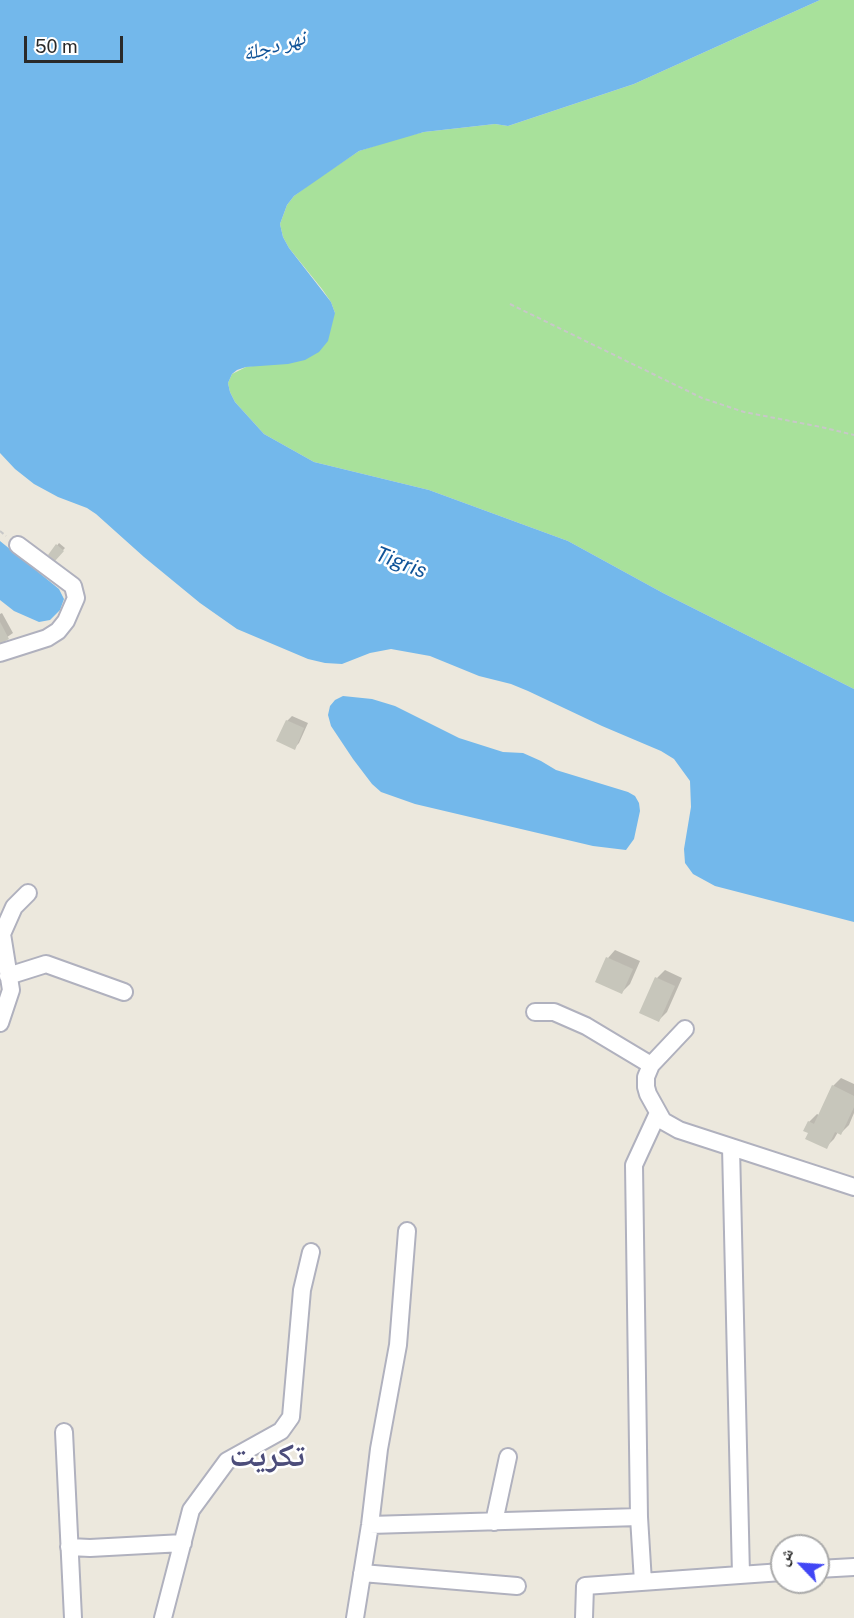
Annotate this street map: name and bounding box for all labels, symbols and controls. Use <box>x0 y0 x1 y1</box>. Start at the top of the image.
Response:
scale bar <box>27 24 126 62</box>
water label: نهر دجلة <box>240 25 308 67</box>
text: 50 m <box>35 36 78 57</box>
water label: Tigris <box>372 542 430 584</box>
district label: تكريت <box>229 1437 305 1475</box>
north arrow <box>770 1534 830 1594</box>
text: ش <box>773 1545 797 1569</box>

